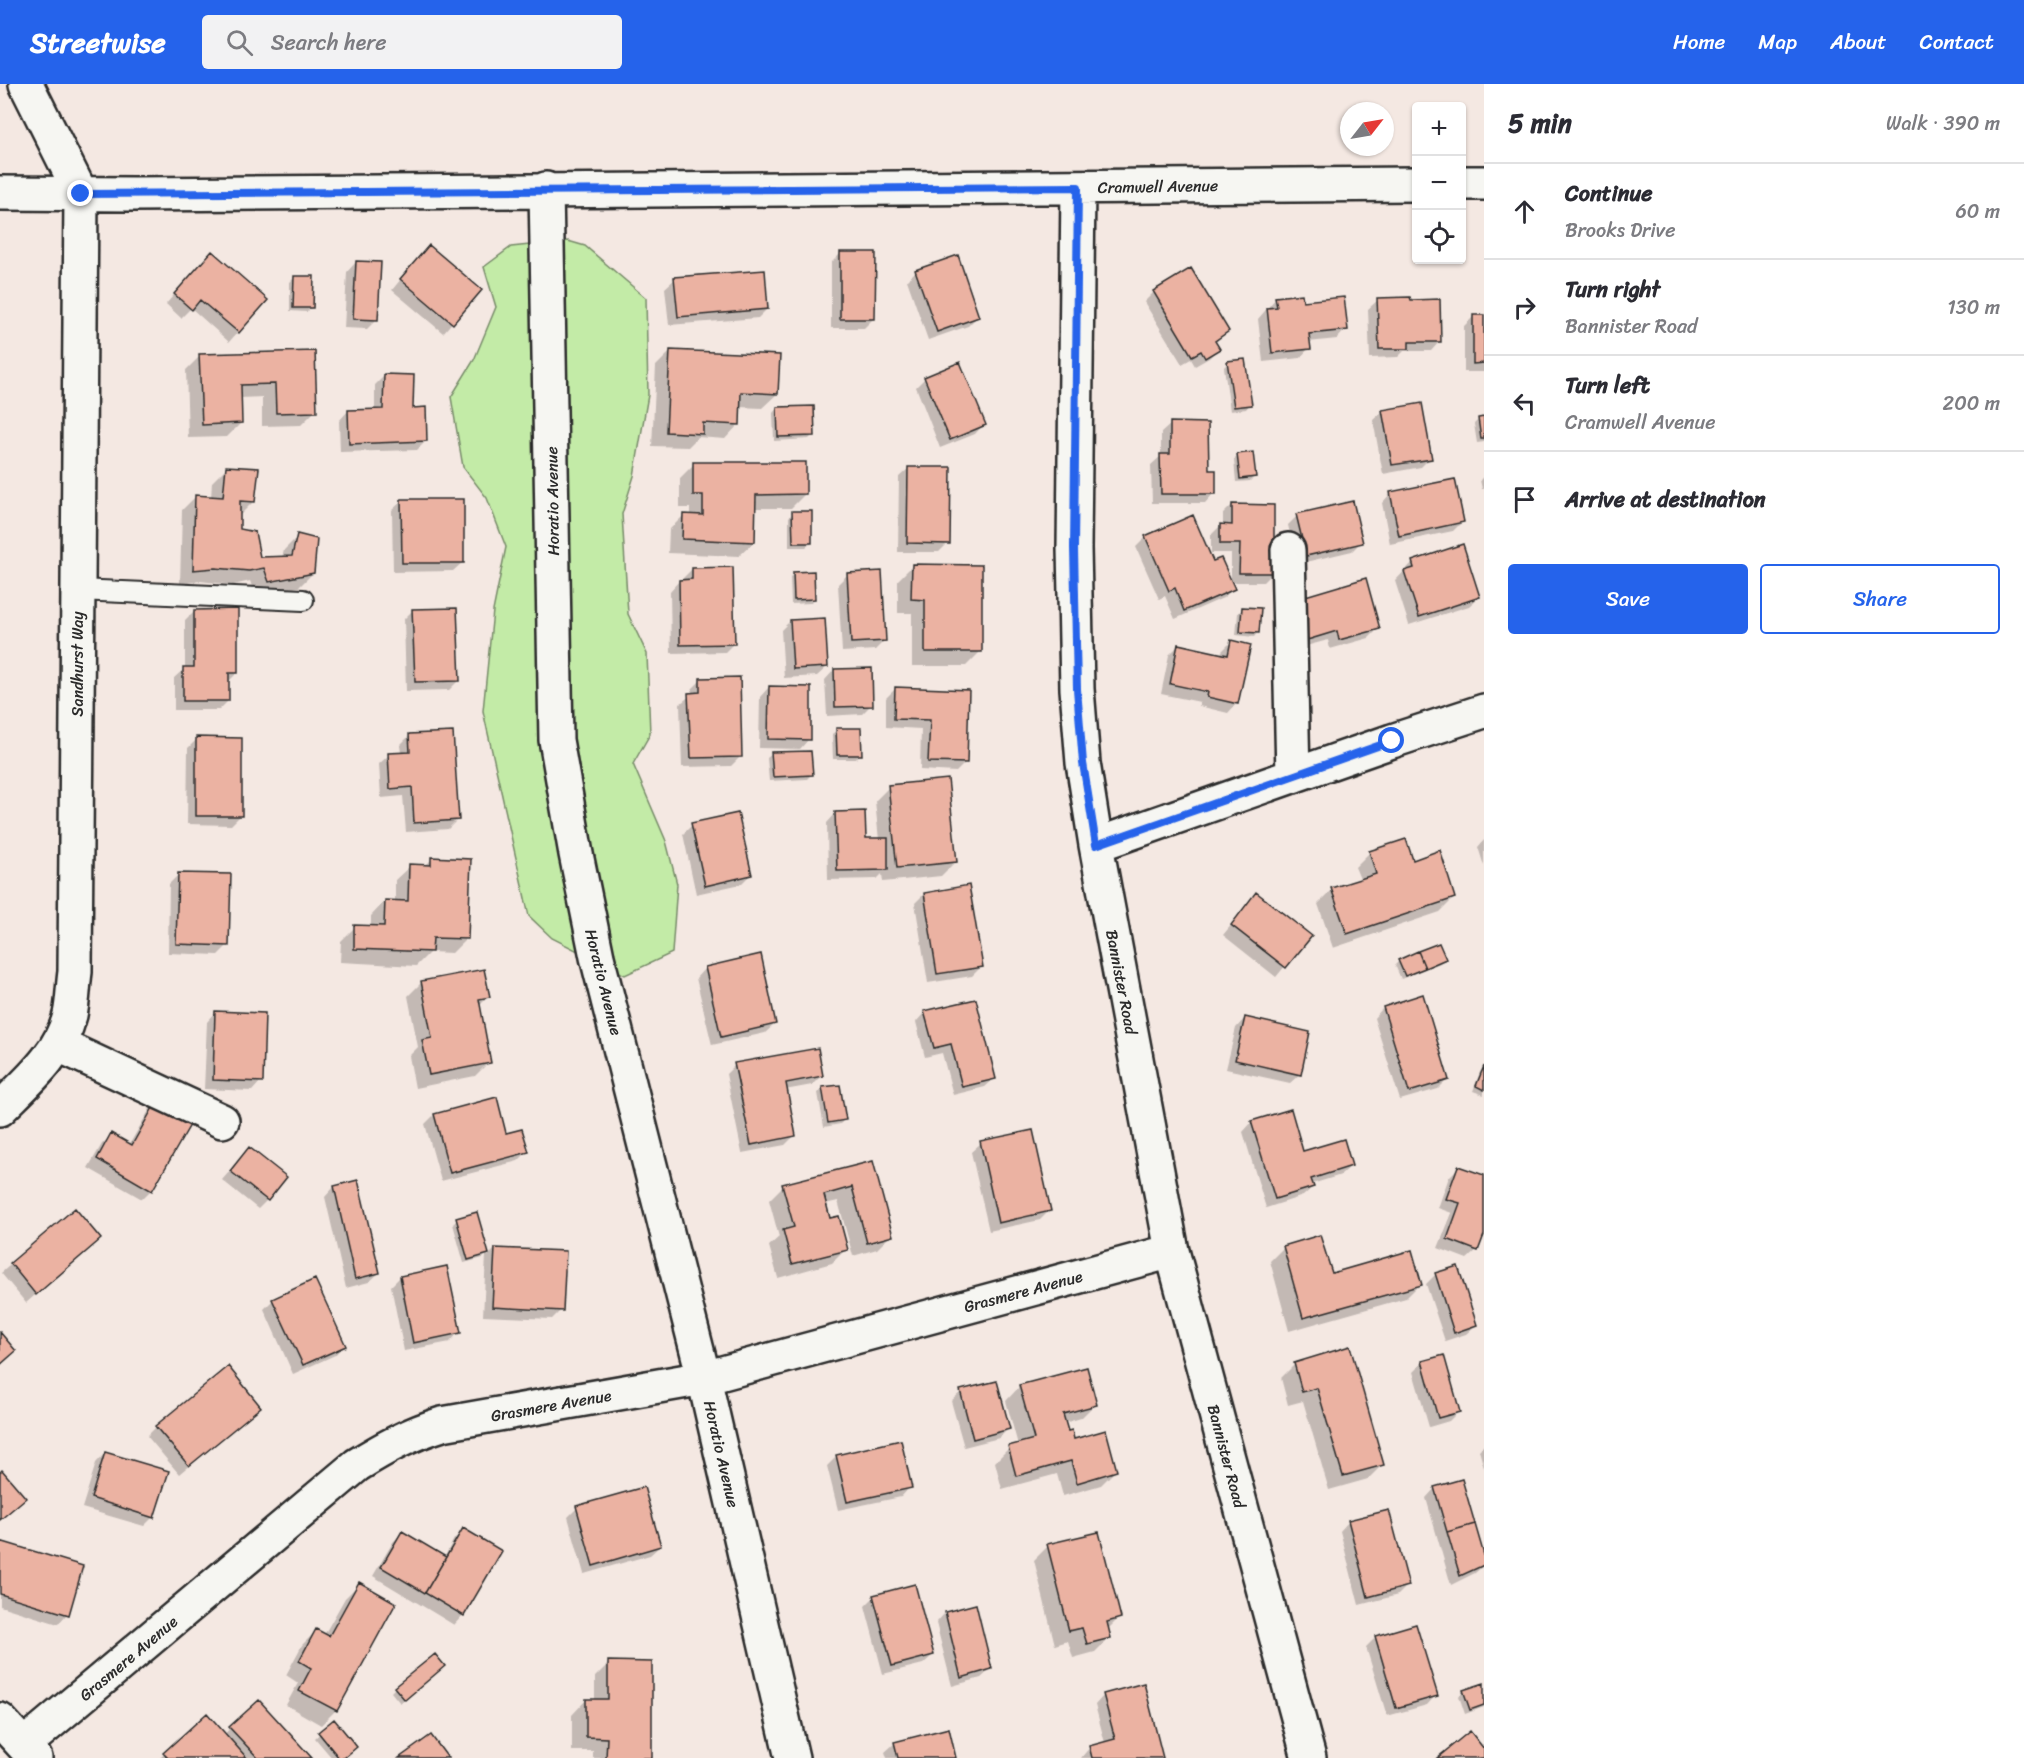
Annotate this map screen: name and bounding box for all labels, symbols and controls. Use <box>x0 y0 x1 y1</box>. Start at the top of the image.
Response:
search box <box>202 15 622 69</box>
text: Streetwise <box>30 18 166 67</box>
text: Search here <box>271 23 387 62</box>
text: Home <box>1673 23 1725 61</box>
text: Map <box>1758 23 1797 61</box>
text: About <box>1830 23 1887 61</box>
text: Contact <box>1920 23 1994 61</box>
icon: search <box>223 26 256 59</box>
text: 5 min <box>1508 100 1572 146</box>
north arrow <box>1340 102 1394 156</box>
map controls <box>1412 102 1466 264</box>
button: + <box>1412 102 1466 156</box>
text: Walk · 390 m <box>1886 106 2000 141</box>
button: − <box>1412 156 1466 210</box>
street label: Cramwell Avenue <box>1098 171 1219 202</box>
text: Continue <box>1565 174 1653 213</box>
route end <box>67 180 93 206</box>
text: 60 m <box>1955 194 2000 229</box>
icon: ahead <box>1508 195 1541 228</box>
button: locate <box>1412 210 1466 264</box>
text: Brooks Drive <box>1565 213 1675 248</box>
text: Turn right <box>1565 270 1660 309</box>
text: 130 m <box>1947 290 2000 325</box>
icon: right <box>1508 291 1541 324</box>
text: Bannister Road <box>1565 309 1698 344</box>
text: Turn left <box>1565 366 1650 405</box>
text: 200 m <box>1943 386 2000 421</box>
icon: left <box>1508 387 1541 420</box>
text: Cramwell Avenue <box>1565 405 1716 440</box>
street label: Horatio Avenue <box>537 446 568 556</box>
text: Arrive at destination <box>1565 480 1766 519</box>
icon: arrive <box>1508 483 1541 516</box>
button: Save <box>1508 564 1748 634</box>
button: Share <box>1760 564 2000 634</box>
street label: Sandhurst Way <box>63 611 92 717</box>
route start <box>1378 727 1404 753</box>
street label: Horatio Avenue <box>576 926 631 1039</box>
street label: Bannister Road <box>1097 927 1146 1038</box>
street label: Grasmere Avenue <box>960 1262 1086 1321</box>
street label: Grasmere Avenue <box>488 1381 614 1430</box>
street label: Horatio Avenue <box>695 1398 748 1511</box>
street label: Bannister Road <box>1199 1401 1255 1513</box>
street label: Grasmere Avenue <box>72 1608 185 1709</box>

